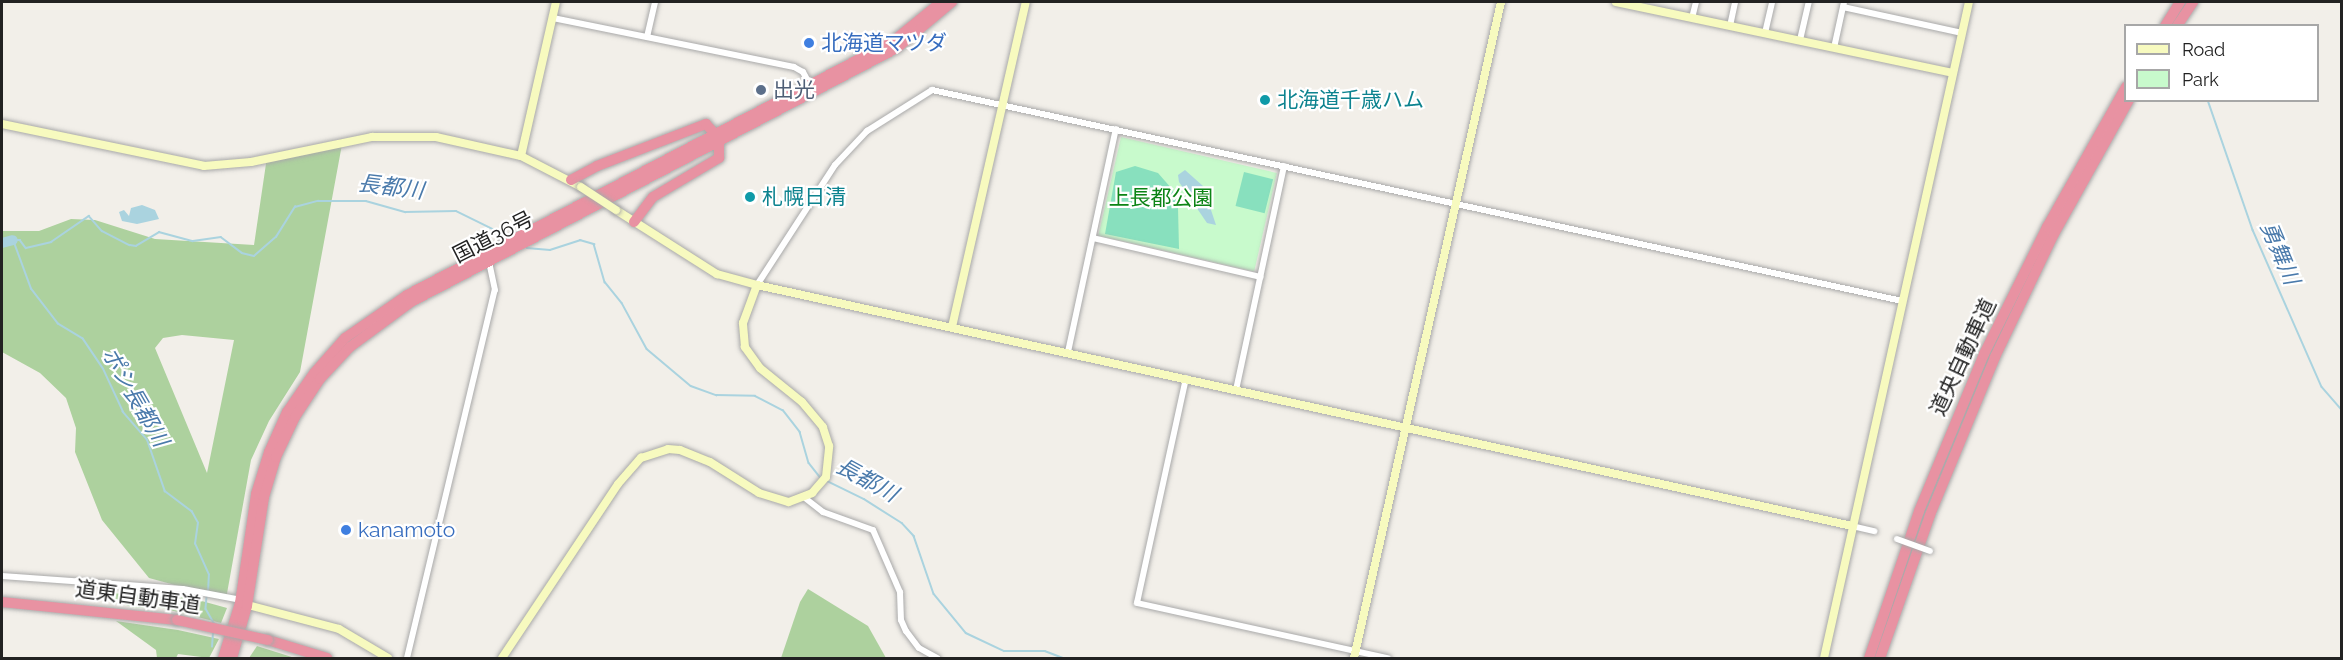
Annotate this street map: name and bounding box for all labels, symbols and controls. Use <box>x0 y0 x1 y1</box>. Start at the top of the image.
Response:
legend <box>2124 24 2319 102</box>
place label: 北海道マツダ <box>821 30 947 56</box>
marker: 北海道マツダ <box>802 36 816 50</box>
text: Road <box>2182 39 2225 60</box>
text: Park <box>2182 69 2219 90</box>
place label: 出光 <box>773 77 815 103</box>
marker: 出光 <box>754 83 768 97</box>
place label: 北海道千歳ハム <box>1277 87 1424 113</box>
marker: 北海道千歳ハム <box>1258 93 1272 107</box>
water label: 長都川 <box>357 170 425 204</box>
place label: 札幌日清 <box>762 184 846 210</box>
park label: 上長都公園 <box>1109 185 1213 211</box>
marker: 札幌日清 <box>743 190 757 204</box>
street label: 国道36号 <box>449 206 537 268</box>
water label: 勇舞川 <box>2255 217 2305 289</box>
street label: 道央自動車道 <box>1925 295 2001 419</box>
water label: ポシ長都川 <box>96 343 174 451</box>
water label: 長都川 <box>832 452 902 508</box>
place label: kanamoto <box>358 517 455 543</box>
marker: kanamoto <box>339 523 353 537</box>
street label: 道東自動車道 <box>74 576 202 618</box>

